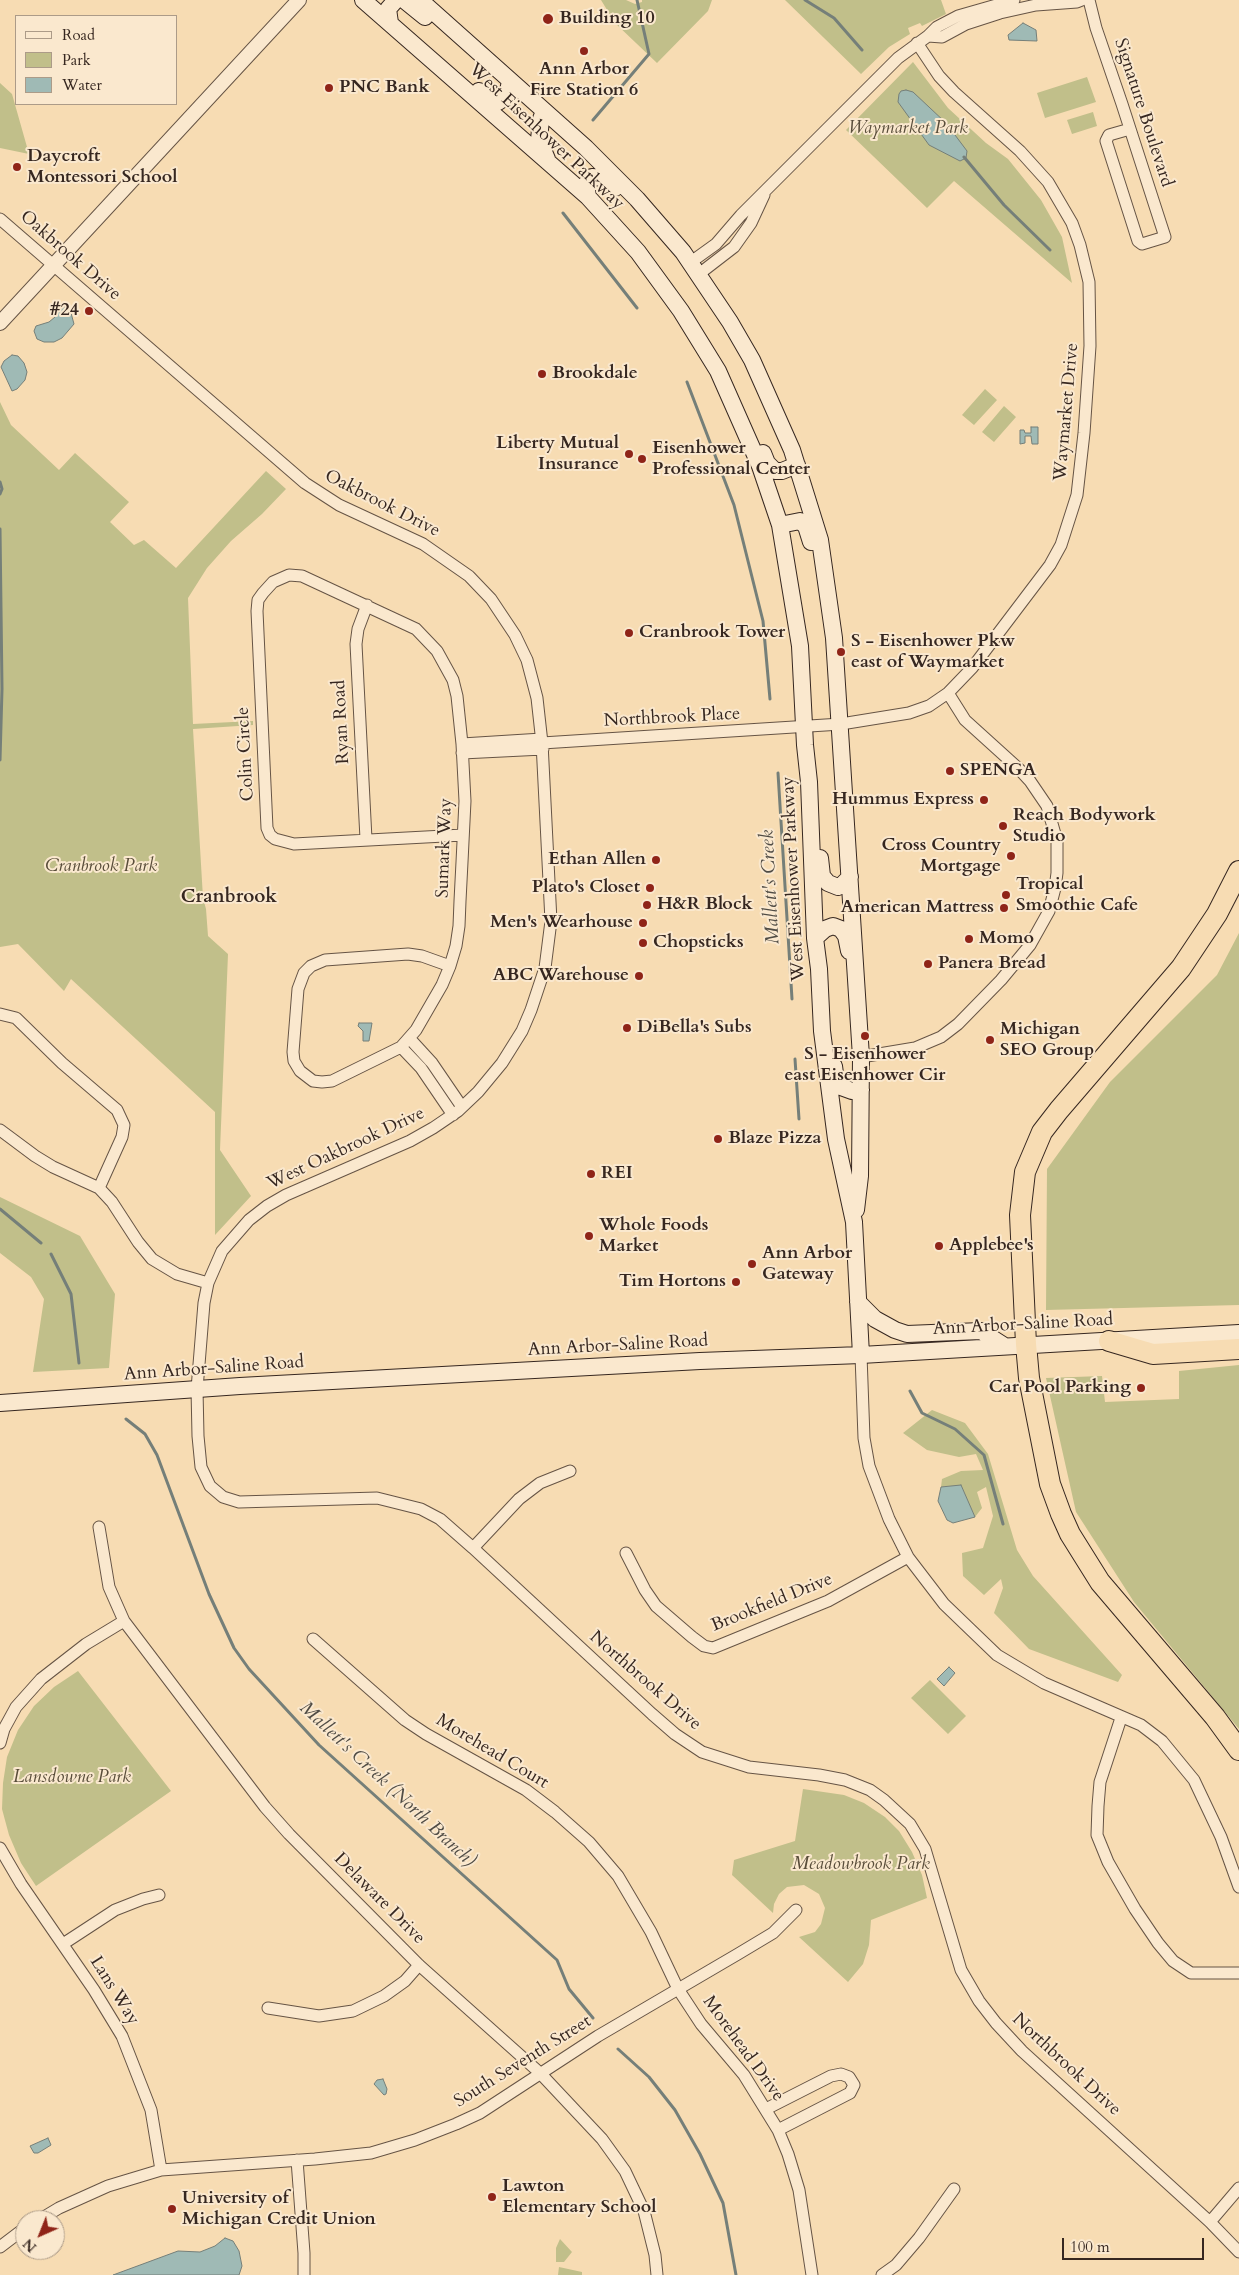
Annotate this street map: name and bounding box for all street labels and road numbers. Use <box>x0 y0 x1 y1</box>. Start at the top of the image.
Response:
street label: Signature Boulevard <box>1109 36 1177 190</box>
street label: West Eisenhower Parkway <box>464 59 628 215</box>
street label: Oakbrook Drive <box>15 206 125 306</box>
street label: Waymarket Drive <box>1050 342 1084 482</box>
street label: Oakbrook Drive <box>321 466 443 542</box>
street label: Ryan Road <box>329 679 355 765</box>
street label: Northbrook Place <box>603 704 741 732</box>
street label: Colin Circle <box>233 706 259 802</box>
street label: West Eisenhower Parkway <box>778 776 810 982</box>
street label: Sumark Way <box>432 798 458 898</box>
street label: West Oakbrook Drive <box>264 1103 428 1195</box>
street label: Ann Arbor-Saline Road <box>932 1309 1114 1341</box>
street label: Ann Arbor-Saline Road <box>527 1330 709 1362</box>
street label: Ann Arbor-Saline Road <box>123 1352 305 1386</box>
street label: Brookfield Drive <box>708 1569 836 1637</box>
street label: Northbrook Drive <box>585 1627 705 1735</box>
street label: Morehead Court <box>432 1710 552 1794</box>
street label: Delaware Drive <box>329 1849 429 1949</box>
street label: Lans Way <box>84 1953 144 2029</box>
street label: Morehead Drive <box>697 1992 789 2106</box>
street label: Northbrook Drive <box>1007 2009 1125 2121</box>
street label: South Seventh Street <box>451 2011 595 2113</box>

